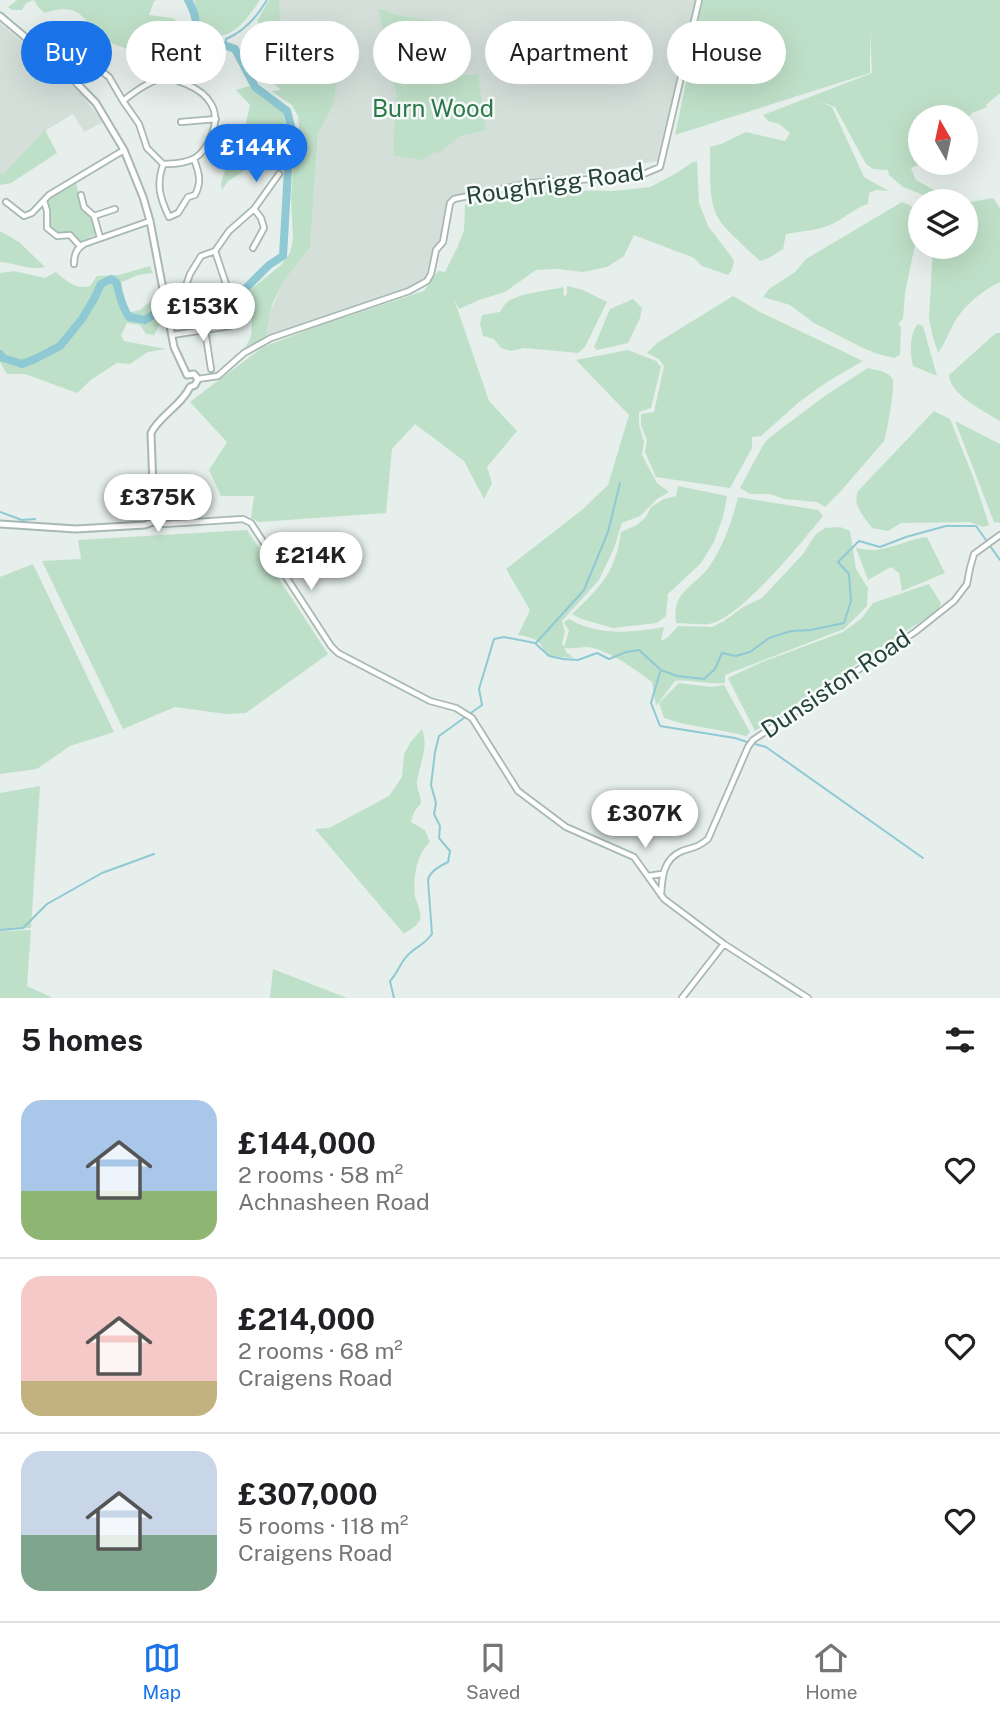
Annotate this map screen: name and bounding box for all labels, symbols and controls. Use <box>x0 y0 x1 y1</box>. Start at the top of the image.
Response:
chip: Buy <box>21 21 112 84</box>
chip: Rent <box>126 21 226 84</box>
chip: Filters <box>240 21 359 84</box>
chip: New <box>373 21 471 84</box>
chip: Apartment <box>485 21 653 84</box>
chip: House <box>667 21 786 84</box>
park label: Burn Wood <box>372 94 494 122</box>
north arrow <box>908 105 978 175</box>
map controls <box>908 105 978 259</box>
pin: £144K <box>207 124 305 184</box>
text: £144K <box>220 133 292 160</box>
street label: Roughrigg Road <box>464 157 646 209</box>
button: layers <box>908 189 978 259</box>
pin: £153K <box>154 284 252 343</box>
text: £153K <box>167 292 239 319</box>
pin: £375K <box>109 475 207 534</box>
text: £375K <box>120 483 196 510</box>
pin: £214K <box>262 532 360 592</box>
text: £214K <box>276 541 346 568</box>
street label: Dunsiston Road <box>756 623 915 743</box>
pin: £307K <box>596 790 694 850</box>
text: £307K <box>607 799 683 826</box>
icon: filters <box>941 1021 979 1059</box>
text: 5 homes <box>21 1022 143 1058</box>
text: £144,000 <box>238 1125 376 1161</box>
icon: home <box>77 1128 161 1212</box>
icon: heart <box>941 1151 979 1189</box>
text: 2 rooms · 58 m² <box>238 1161 403 1188</box>
text: Achnasheen Road <box>238 1188 430 1215</box>
text: £214,000 <box>238 1301 375 1337</box>
icon: home <box>77 1304 161 1388</box>
icon: heart <box>941 1327 979 1365</box>
text: 2 rooms · 68 m² <box>238 1337 403 1364</box>
text: Craigens Road <box>238 1364 393 1391</box>
text: £307,000 <box>238 1476 378 1512</box>
icon: home <box>77 1479 161 1563</box>
icon: heart <box>941 1502 979 1540</box>
text: 5 rooms · 118 m² <box>238 1512 408 1539</box>
text: Craigens Road <box>238 1539 393 1566</box>
tab: Map <box>142 1639 181 1703</box>
tab: Saved <box>466 1639 520 1703</box>
tab: Home <box>805 1639 858 1703</box>

